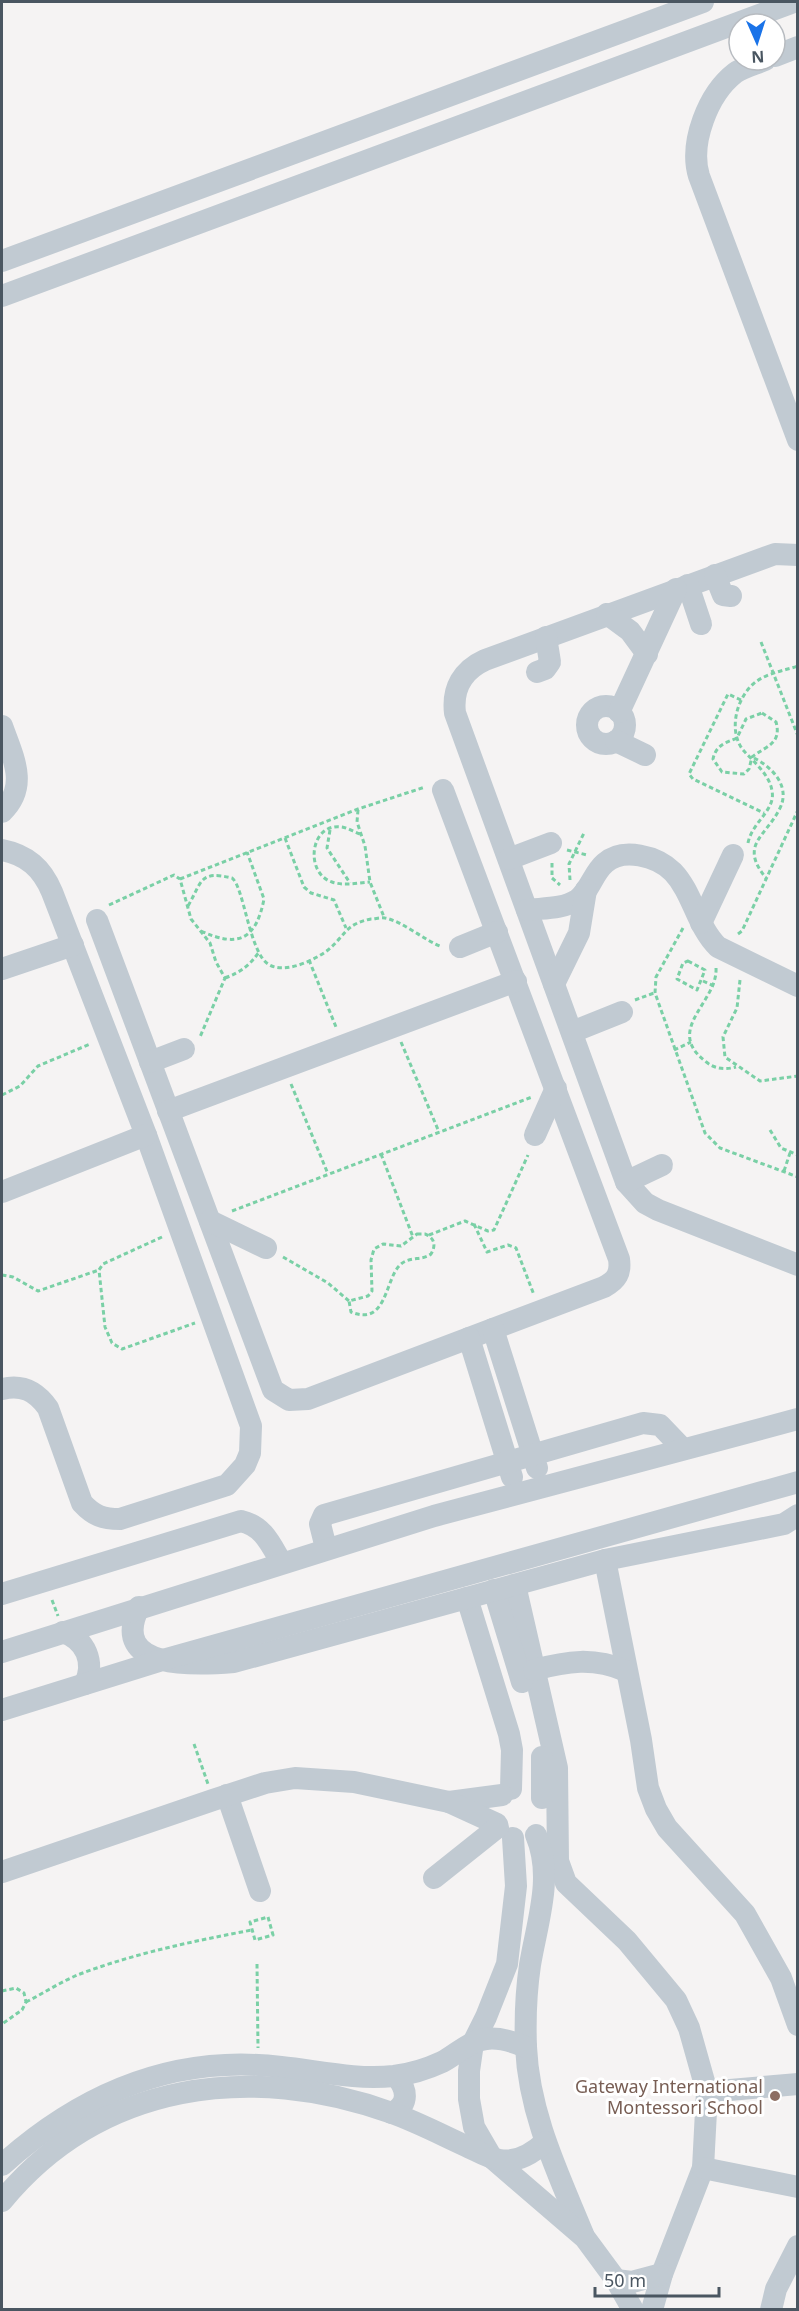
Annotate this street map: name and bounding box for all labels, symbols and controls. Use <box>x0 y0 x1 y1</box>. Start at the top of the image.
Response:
north arrow <box>727 12 787 72</box>
text: N <box>751 46 765 68</box>
place label: Gateway International Montessori School <box>575 2074 763 2119</box>
marker: Gateway International Montessori School <box>768 2089 782 2103</box>
scale bar <box>595 2260 720 2298</box>
text: 50 m <box>604 2268 646 2292</box>

